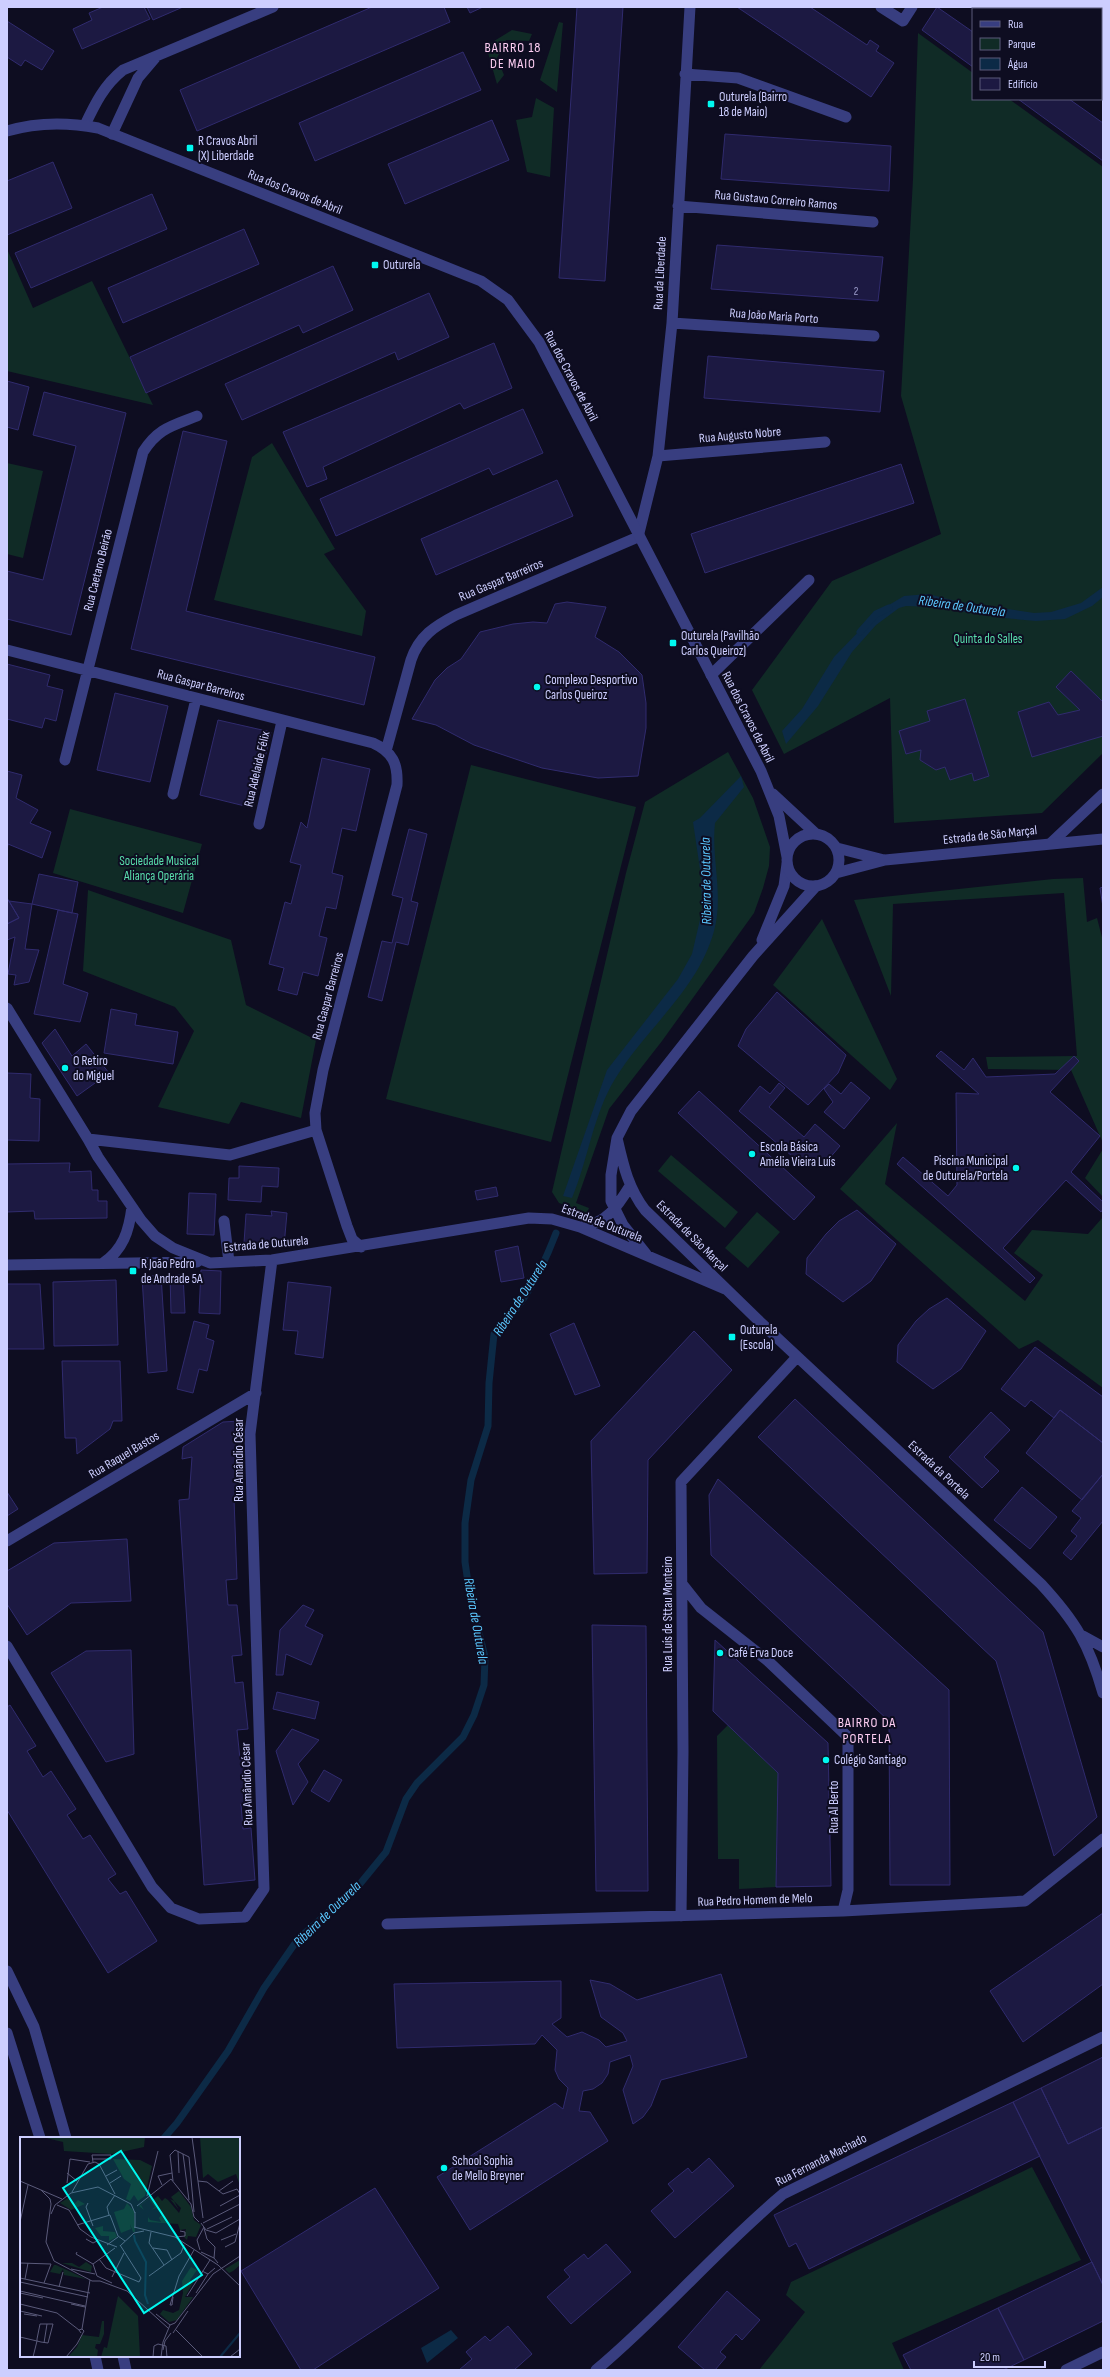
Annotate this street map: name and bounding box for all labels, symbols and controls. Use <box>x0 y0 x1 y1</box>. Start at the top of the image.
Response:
legend <box>972 8 1102 100</box>
text: Rua <box>1008 17 1024 32</box>
text: Parque <box>1008 37 1036 52</box>
district label: BAIRRO 18 DE MAIO <box>484 39 542 72</box>
text: Água <box>1007 57 1028 72</box>
text: Edifício <box>1008 77 1038 92</box>
place label: Outurela (Bairro 18 de Maio) <box>719 89 787 120</box>
marker: Outurela (Bairro 18 de Maio) <box>706 99 716 109</box>
place label: R Cravos Abril (X) Liberdade <box>198 133 258 164</box>
marker: R Cravos Abril (X) Liberdade <box>185 143 195 153</box>
street label: Rua dos Cravos de Abril <box>246 166 344 218</box>
street label: Rua Gustavo Correiro Ramos <box>714 187 838 213</box>
street label: Rua da Liberdade <box>650 236 670 310</box>
place label: Outurela <box>383 257 420 273</box>
marker: Outurela <box>370 260 380 270</box>
house number: 2 <box>854 285 859 298</box>
street label: Rua João Maria Porto <box>729 305 819 327</box>
street label: Rua dos Cravos de Abril <box>540 328 602 424</box>
street label: Rua Augusto Nobre <box>698 423 782 447</box>
street label: Rua Caetano Beirão <box>80 527 116 613</box>
street label: Rua Gaspar Barreiros <box>456 555 546 605</box>
water label: Ribeira de Outurela <box>918 592 1007 621</box>
place label: Outurela (Pavilhão Carlos Queiroz) <box>681 628 759 659</box>
park label: Quinta do Salles <box>953 631 1023 647</box>
marker: Outurela (Pavilhão Carlos Queiroz) <box>668 638 678 648</box>
street label: Rua Gaspar Barreiros <box>155 666 247 704</box>
street label: Rua dos Cravos de Abril <box>718 669 778 765</box>
place label: Complexo Desportivo Carlos Queiroz <box>545 672 638 703</box>
marker: Complexo Desportivo Carlos Queiroz <box>532 682 542 692</box>
street label: Rua Adelaide Félix <box>241 730 273 808</box>
street label: Estrada de São Marçal <box>942 822 1038 848</box>
water label: Ribeira de Outurela <box>697 837 715 925</box>
park label: Sociedade Musical Aliança Operária <box>119 853 199 884</box>
street label: Rua Gaspar Barreiros <box>309 950 347 1042</box>
place label: O Retiro do Miguel <box>73 1053 114 1084</box>
marker: O Retiro do Miguel <box>60 1063 70 1073</box>
place label: Escola Básica Amélia Vieira Luís <box>759 1139 836 1170</box>
marker: Escola Básica Amélia Vieira Luís <box>747 1149 757 1159</box>
place label: Piscina Municipal de Outurela/Portela <box>923 1153 1008 1184</box>
marker: Piscina Municipal de Outurela/Portela <box>1011 1163 1021 1173</box>
street label: Estrada de São Marçal <box>653 1197 731 1275</box>
street label: Estrada de Outurela <box>559 1200 645 1246</box>
street label: Estrada de Outurela <box>223 1232 309 1256</box>
place label: R João Pedro de Andrade 5A <box>141 1256 203 1287</box>
water label: Ribeira de Outurela <box>489 1256 551 1339</box>
marker: R João Pedro de Andrade 5A <box>128 1266 138 1276</box>
place label: Outurela (Escola) <box>740 1322 777 1353</box>
marker: Outurela (Escola) <box>727 1332 737 1342</box>
street label: Rua Amândio César <box>231 1418 247 1502</box>
street label: Rua Raquel Bastos <box>86 1428 162 1482</box>
street label: Estrada da Portela <box>905 1437 973 1503</box>
street label: Rua Luís de Sttau Monteiro <box>660 1556 676 1672</box>
water label: Ribeira de Outurela <box>460 1577 492 1666</box>
place label: Café Erva Doce <box>728 1645 793 1661</box>
marker: Café Erva Doce <box>715 1648 725 1658</box>
district label: BAIRRO DA PORTELA <box>838 1714 896 1747</box>
street label: Rua Amândio César <box>238 1742 256 1826</box>
place label: Colégio Santiago <box>834 1752 906 1768</box>
marker: Colégio Santiago <box>821 1755 831 1765</box>
street label: Rua Al Berto <box>826 1781 842 1833</box>
water label: Ribeira de Outurela <box>290 1877 365 1950</box>
street label: Rua Pedro Homem de Melo <box>697 1890 813 1910</box>
street label: Rua Fernanda Machado <box>773 2130 869 2190</box>
inset map <box>20 2137 240 2357</box>
place label: School Sophia de Mello Breyner <box>452 2153 524 2184</box>
marker: School Sophia de Mello Breyner <box>439 2163 449 2173</box>
scale bar <box>974 2343 1045 2369</box>
text: 20 m <box>980 2350 1000 2365</box>

